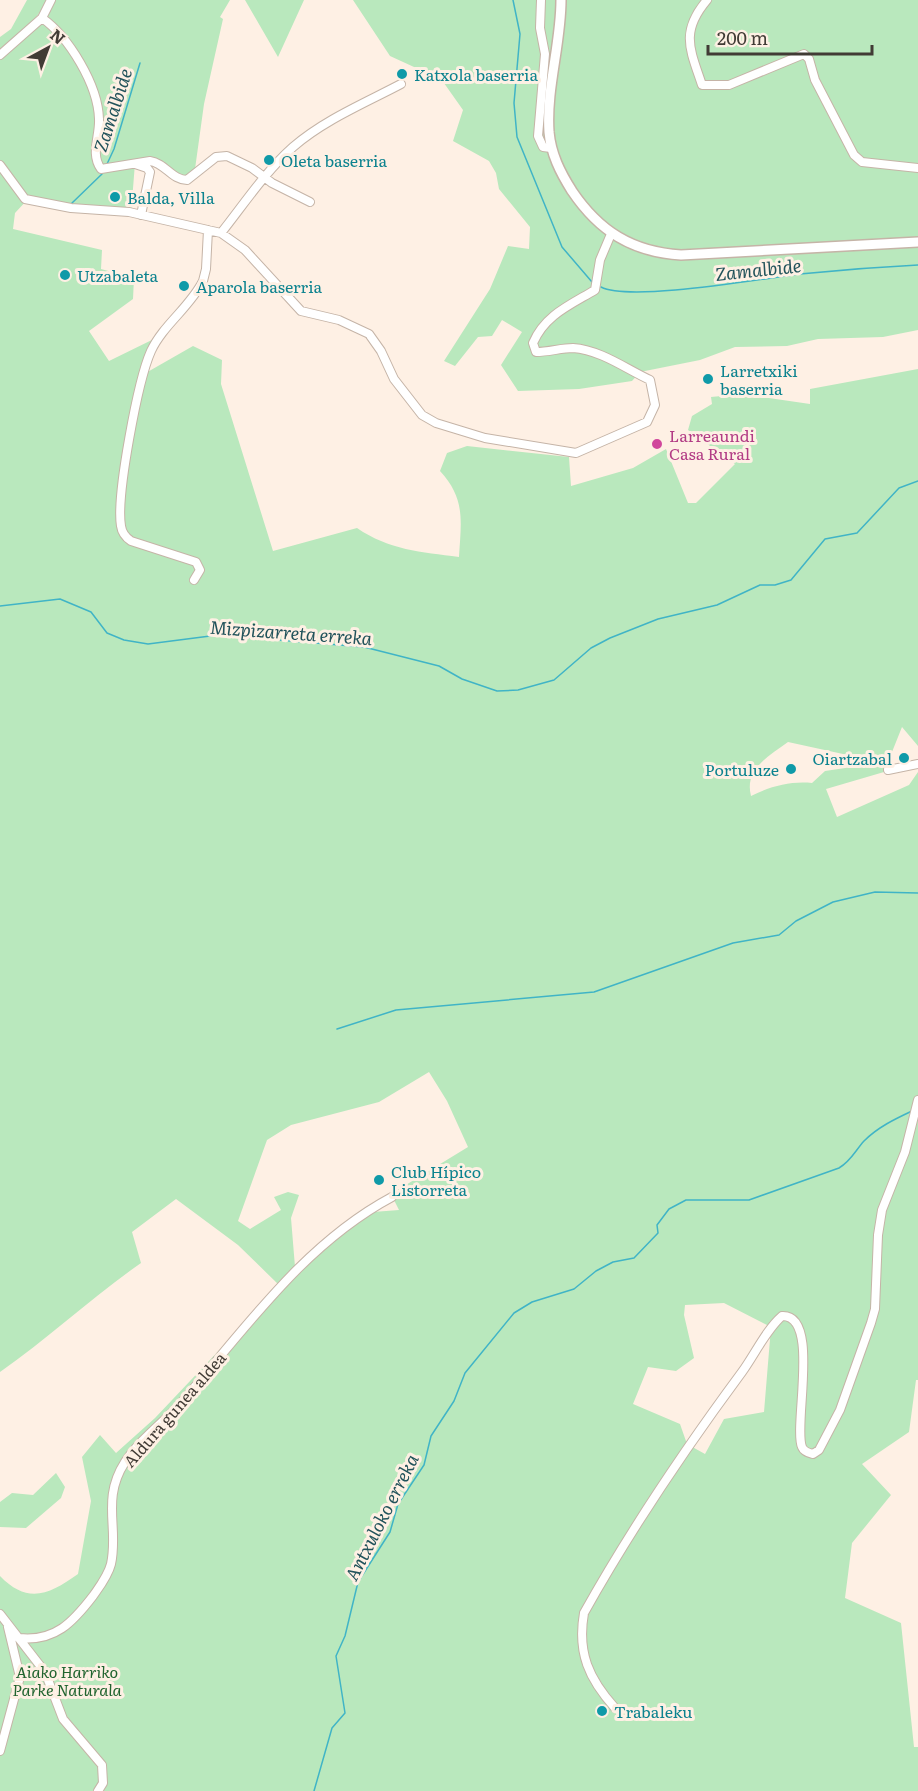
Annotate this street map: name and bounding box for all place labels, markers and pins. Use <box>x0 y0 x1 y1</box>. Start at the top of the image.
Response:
place label: Katxola baserria <box>414 62 538 86</box>
marker: Katxola baserria <box>395 67 409 81</box>
place label: Oleta baserria <box>281 148 387 172</box>
marker: Oleta baserria <box>262 153 276 167</box>
place label: Balda, Villa <box>127 185 215 209</box>
marker: Balda, Villa <box>108 190 122 204</box>
place label: Utzabaleta <box>77 263 159 287</box>
marker: Utzabaleta <box>58 268 72 282</box>
place label: Aparola baserria <box>196 274 323 298</box>
marker: Aparola baserria <box>177 279 191 293</box>
place label: Larretxiki baserria <box>720 358 797 400</box>
marker: Larretxiki baserria <box>701 372 715 386</box>
place label: Larreaundi Casa Rural <box>669 423 755 465</box>
marker: Larreaundi Casa Rural <box>650 437 664 451</box>
place label: Oiartzabal <box>812 746 892 770</box>
marker: Oiartzabal <box>897 751 911 765</box>
place label: Portuluze <box>705 757 779 781</box>
marker: Portuluze <box>784 762 798 776</box>
place label: Club Hípico Listorreta <box>391 1159 481 1201</box>
marker: Club Hípico Listorreta <box>372 1173 386 1187</box>
place label: Trabaleku <box>614 1699 692 1723</box>
marker: Trabaleku <box>595 1704 609 1718</box>

